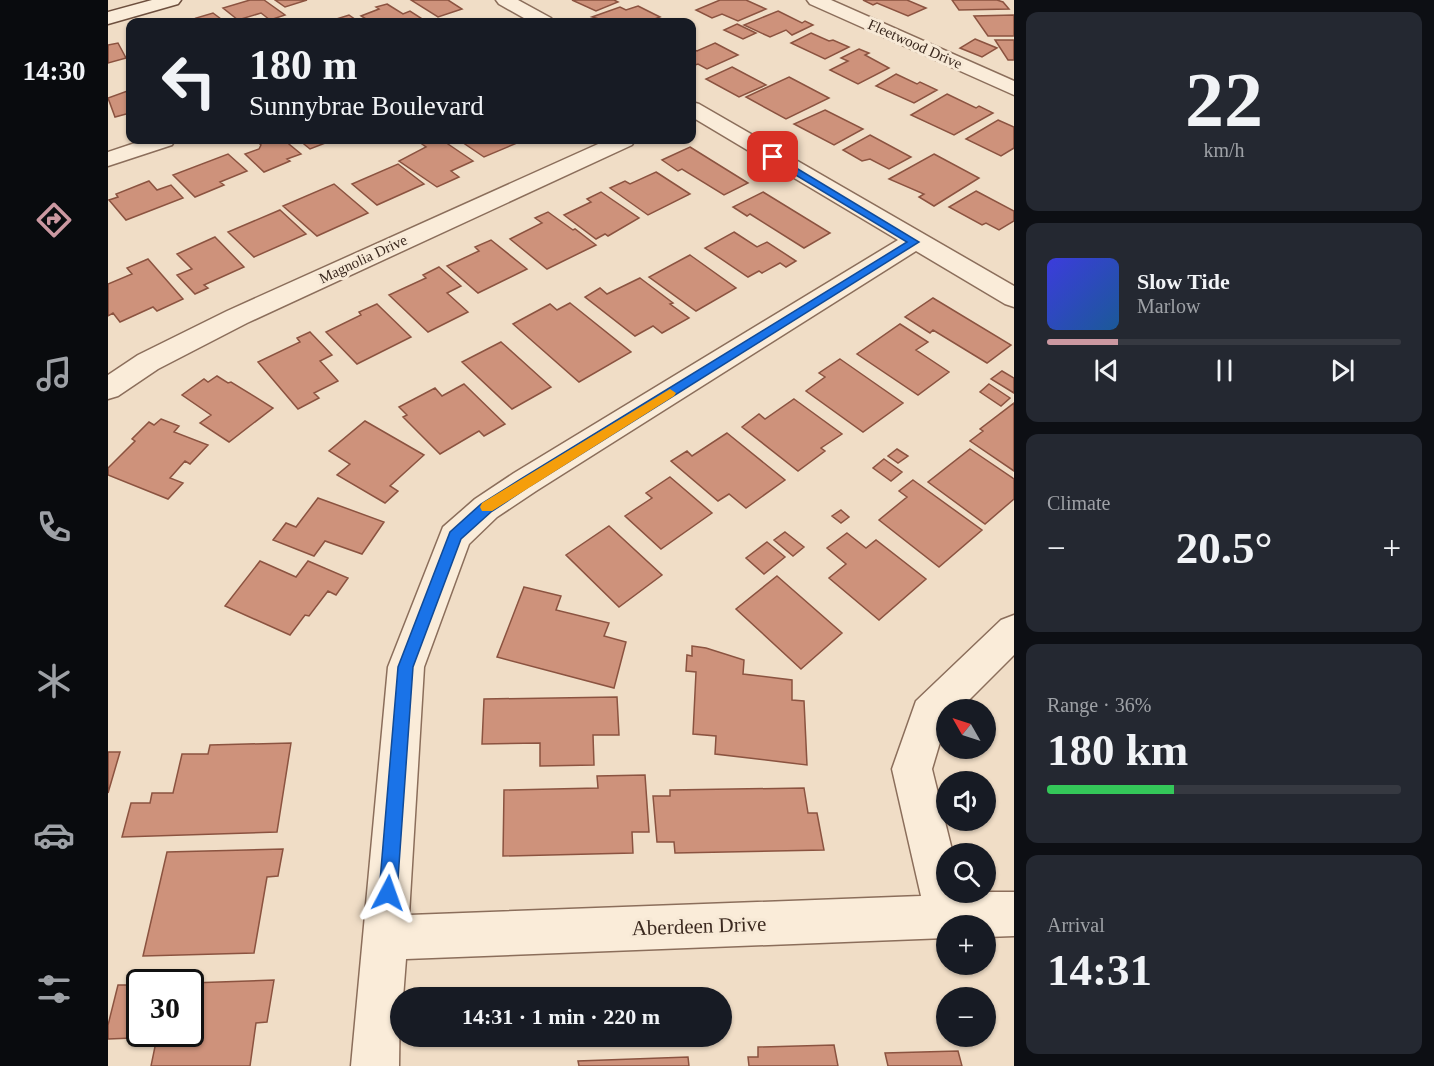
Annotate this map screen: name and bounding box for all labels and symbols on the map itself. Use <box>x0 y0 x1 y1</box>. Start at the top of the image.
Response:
street label: Fleetwood Drive <box>866 16 965 72</box>
pin <box>747 131 798 182</box>
street label: Magnolia Drive <box>316 231 410 286</box>
north arrow <box>936 699 996 759</box>
position arrow <box>356 861 420 925</box>
street label: Aberdeen Drive <box>631 912 767 940</box>
speed limit sign: 30 <box>126 969 204 1047</box>

